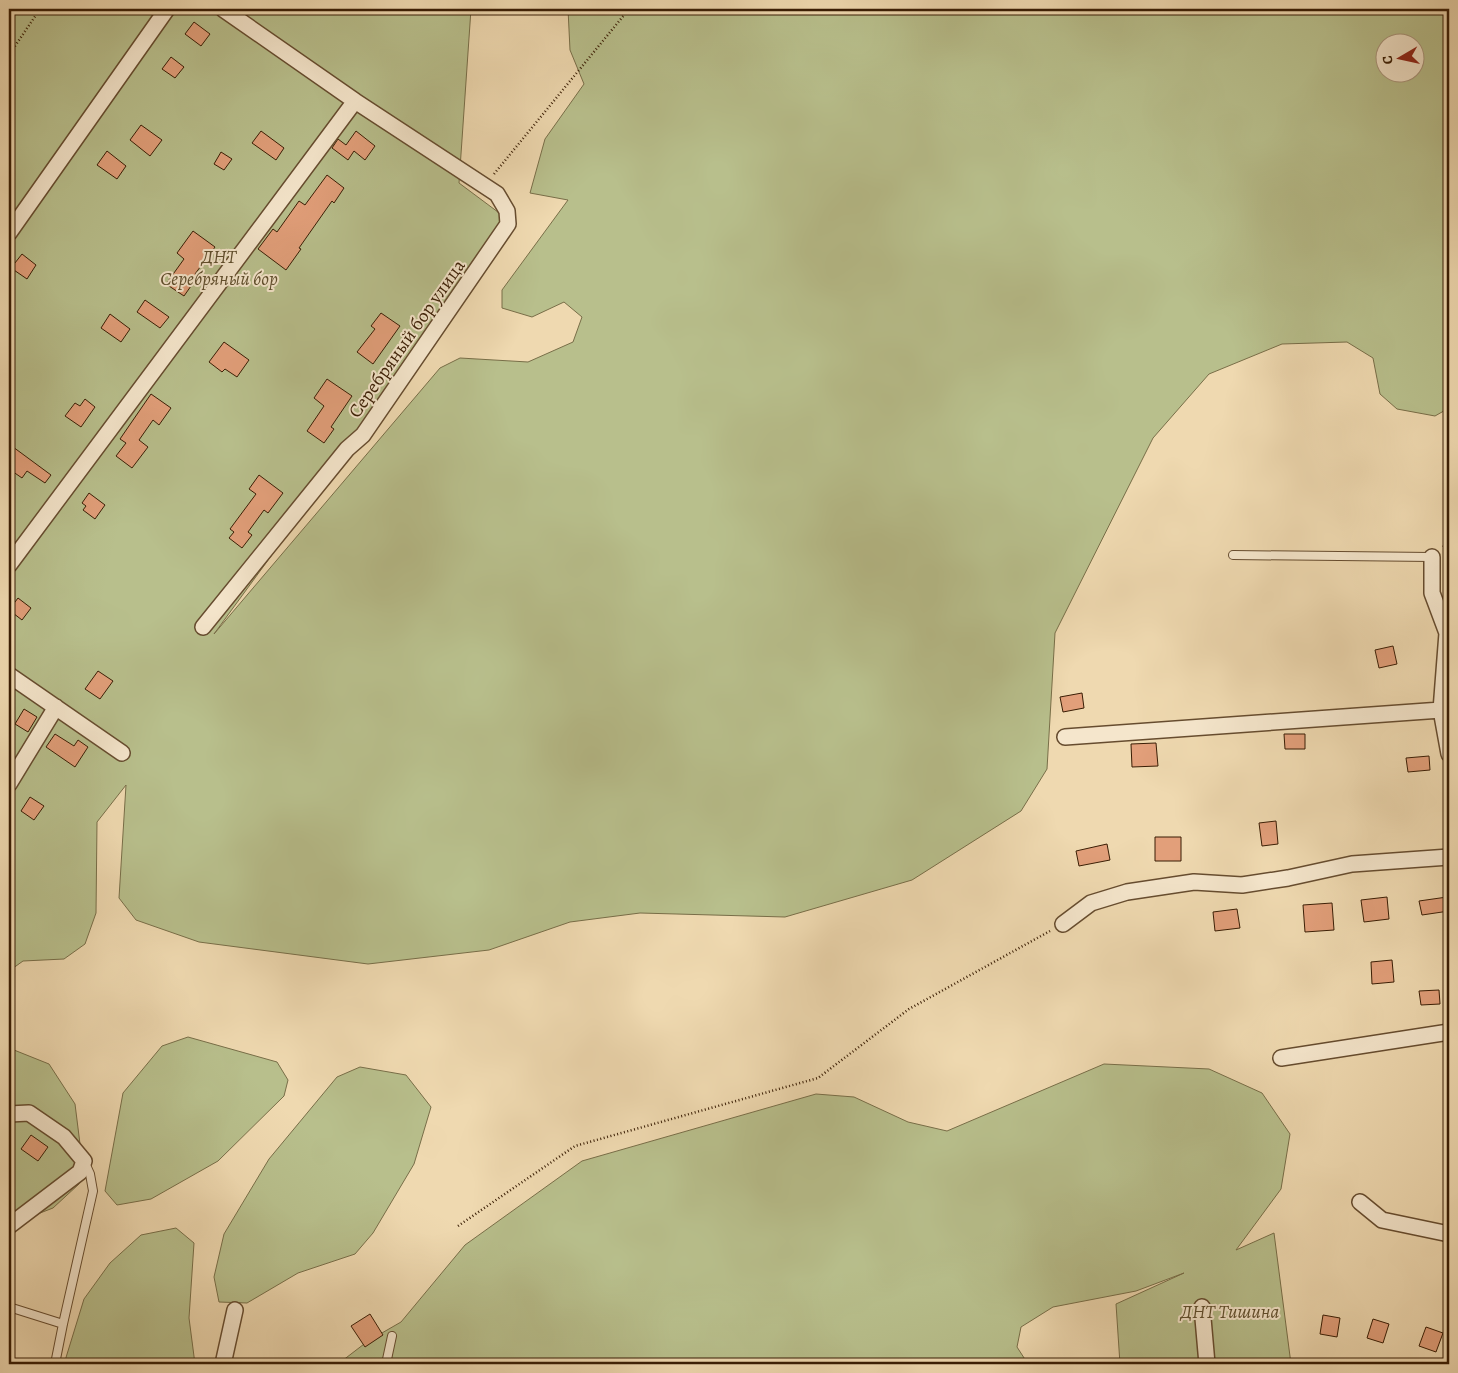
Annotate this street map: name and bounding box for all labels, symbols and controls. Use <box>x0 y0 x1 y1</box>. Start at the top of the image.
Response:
north arrow <box>1376 32 1426 82</box>
text: С <box>1378 54 1398 66</box>
park label: ДНТ Серебряный бор <box>160 244 278 292</box>
street label: Серебряный бор улица <box>342 254 472 423</box>
park label: ДНТ Тишина <box>1179 1299 1280 1325</box>

